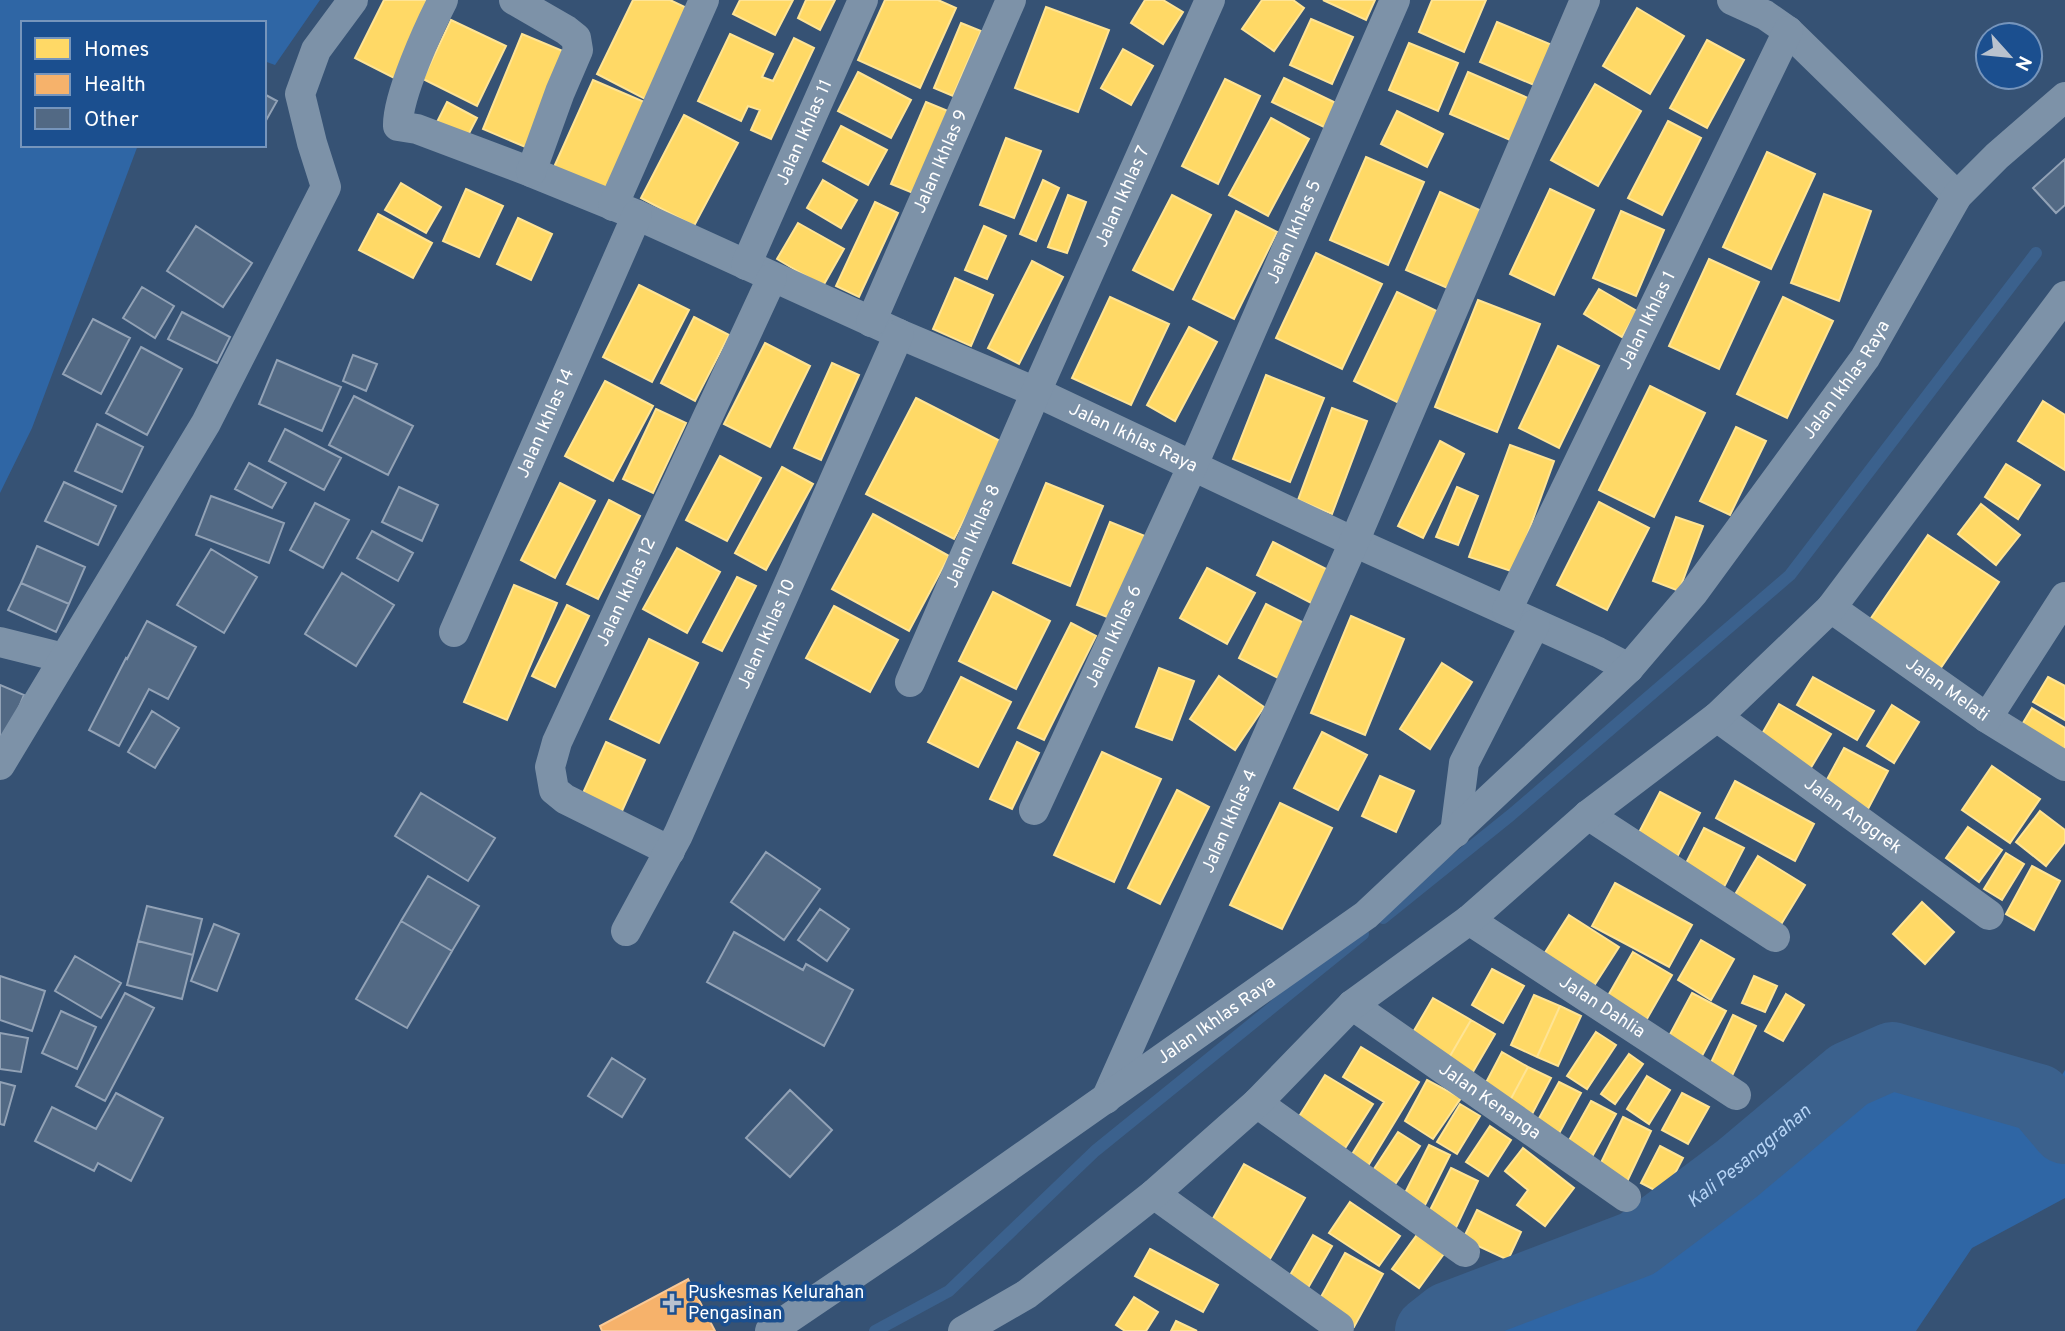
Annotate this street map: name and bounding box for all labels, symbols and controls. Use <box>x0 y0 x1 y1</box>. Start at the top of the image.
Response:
legend <box>21 21 266 147</box>
north arrow <box>1974 21 2044 91</box>
text: Homes <box>84 37 149 64</box>
text: N <box>2009 51 2036 74</box>
text: Health <box>84 72 146 99</box>
street label: Jalan Ikhlas 11 <box>771 76 838 189</box>
street label: Jalan Ikhlas 9 <box>908 106 973 217</box>
text: Other <box>84 107 139 134</box>
street label: Jalan Ikhlas 7 <box>1090 142 1155 251</box>
street label: Jalan Ikhlas 5 <box>1262 176 1327 287</box>
street label: Jalan Ikhlas 1 <box>1614 267 1681 373</box>
street label: Jalan Ikhlas Raya <box>1798 316 1895 444</box>
street label: Jalan Ikhlas 14 <box>512 365 580 482</box>
street label: Jalan Ikhlas Raya <box>1065 398 1201 478</box>
street label: Jalan Ikhlas 8 <box>941 481 1006 592</box>
street label: Jalan Ikhlas 12 <box>591 534 662 650</box>
street label: Jalan Ikhlas 10 <box>732 575 801 693</box>
street label: Jalan Ikhlas 6 <box>1080 582 1148 692</box>
street label: Jalan Melati <box>1901 652 1993 727</box>
street label: Jalan Ikhlas 4 <box>1197 766 1263 877</box>
street label: Jalan Anggrek <box>1799 772 1907 859</box>
street label: Jalan Ikhlas Raya <box>1153 971 1280 1070</box>
street label: Jalan Dahlia <box>1555 971 1649 1044</box>
street label: Jalan Kenanga <box>1434 1058 1545 1145</box>
water label: Kali Pesanggrahan <box>1683 1099 1817 1214</box>
place label: Puskesmas Kelurahan Pengasinan <box>688 1282 864 1326</box>
marker: Puskesmas Kelurahan Pengasinan <box>662 1293 682 1313</box>

